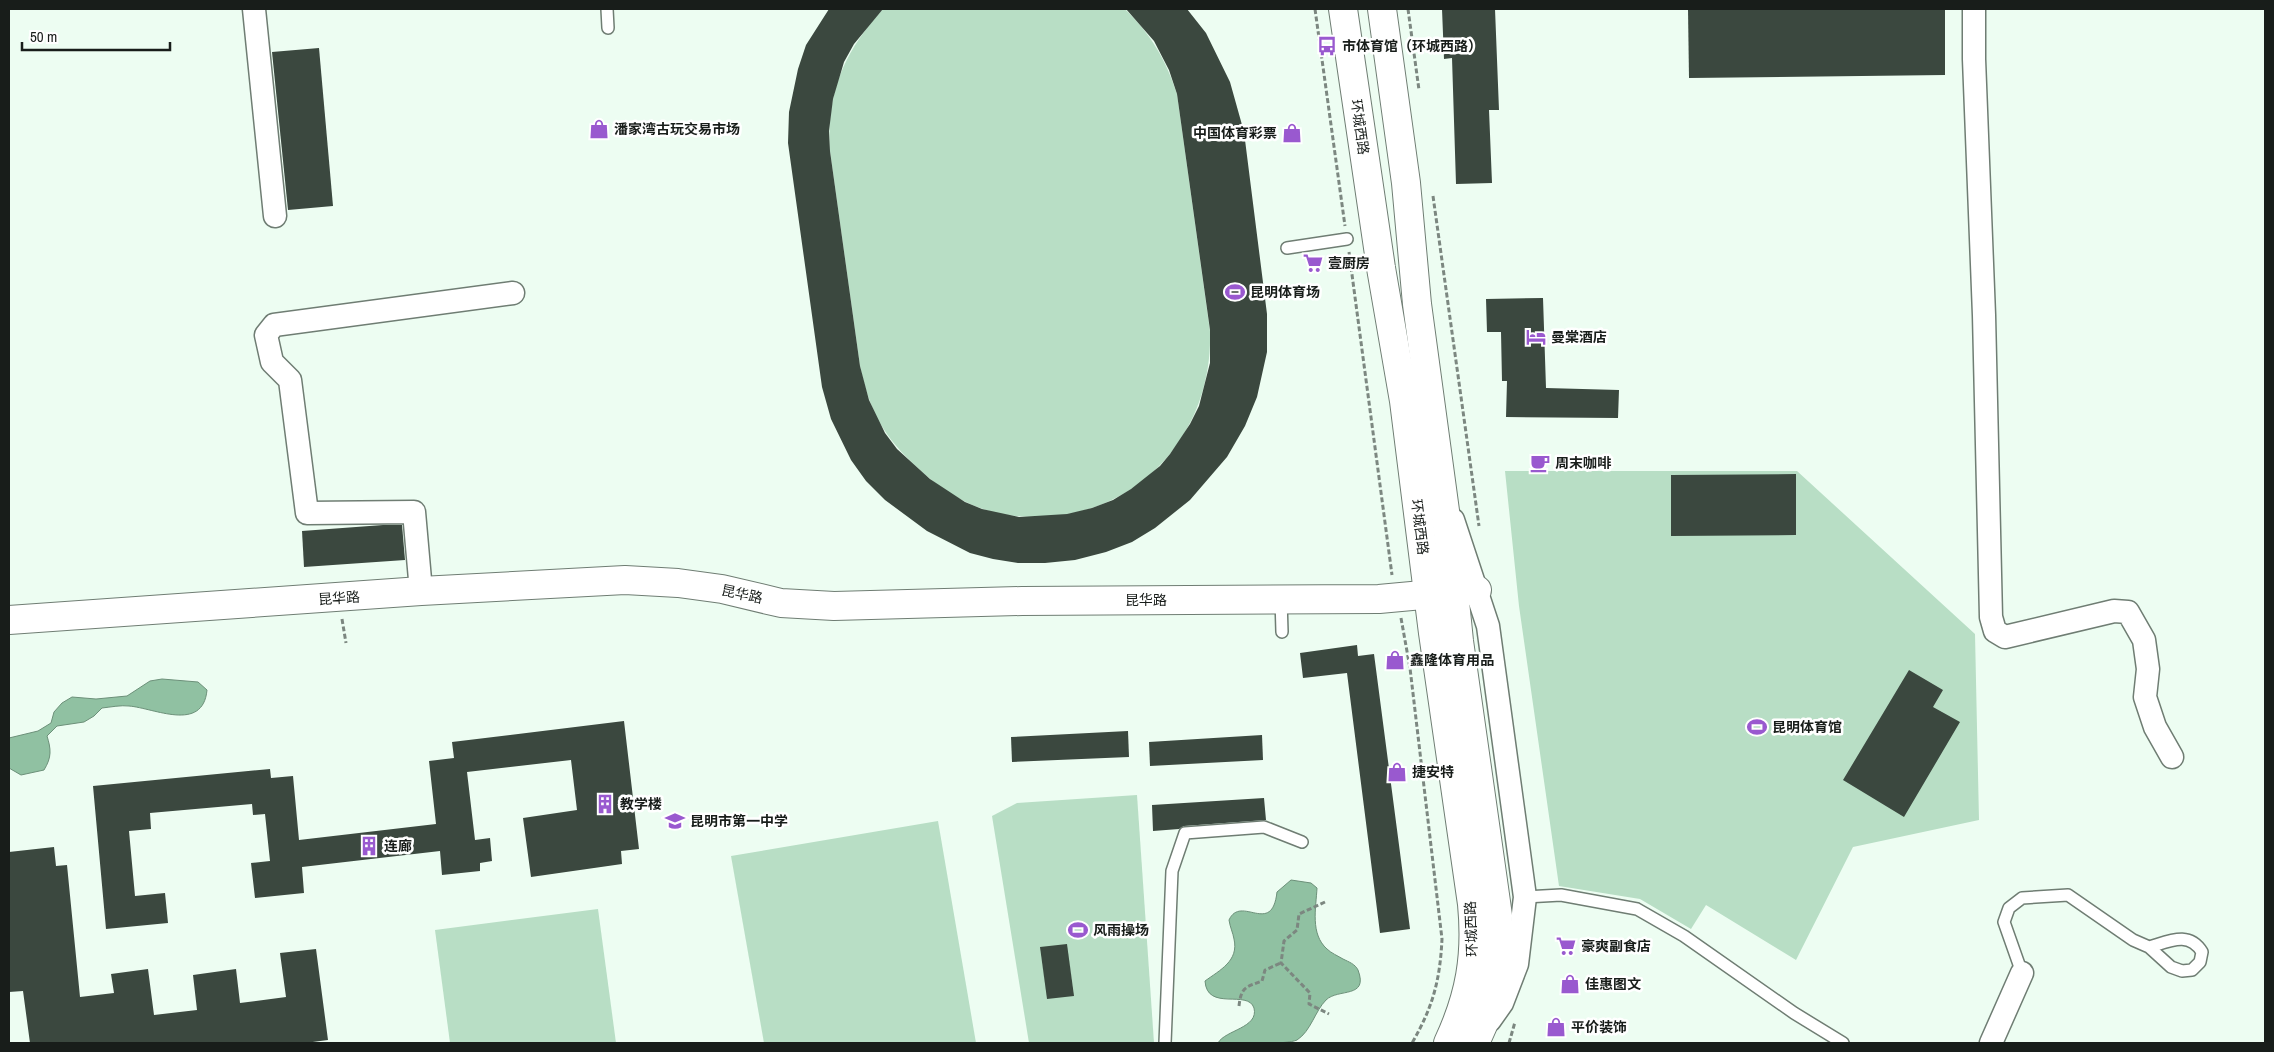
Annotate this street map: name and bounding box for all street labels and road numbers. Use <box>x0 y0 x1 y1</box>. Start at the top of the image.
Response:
street label: 环城西路 <box>1347 98 1373 156</box>
street label: 环城西路 <box>1408 498 1432 556</box>
street label: 昆华路 <box>720 581 764 607</box>
street label: 昆华路 <box>317 588 361 608</box>
street label: 昆华路 <box>1125 591 1167 609</box>
street label: 环城西路 <box>1461 901 1481 957</box>

